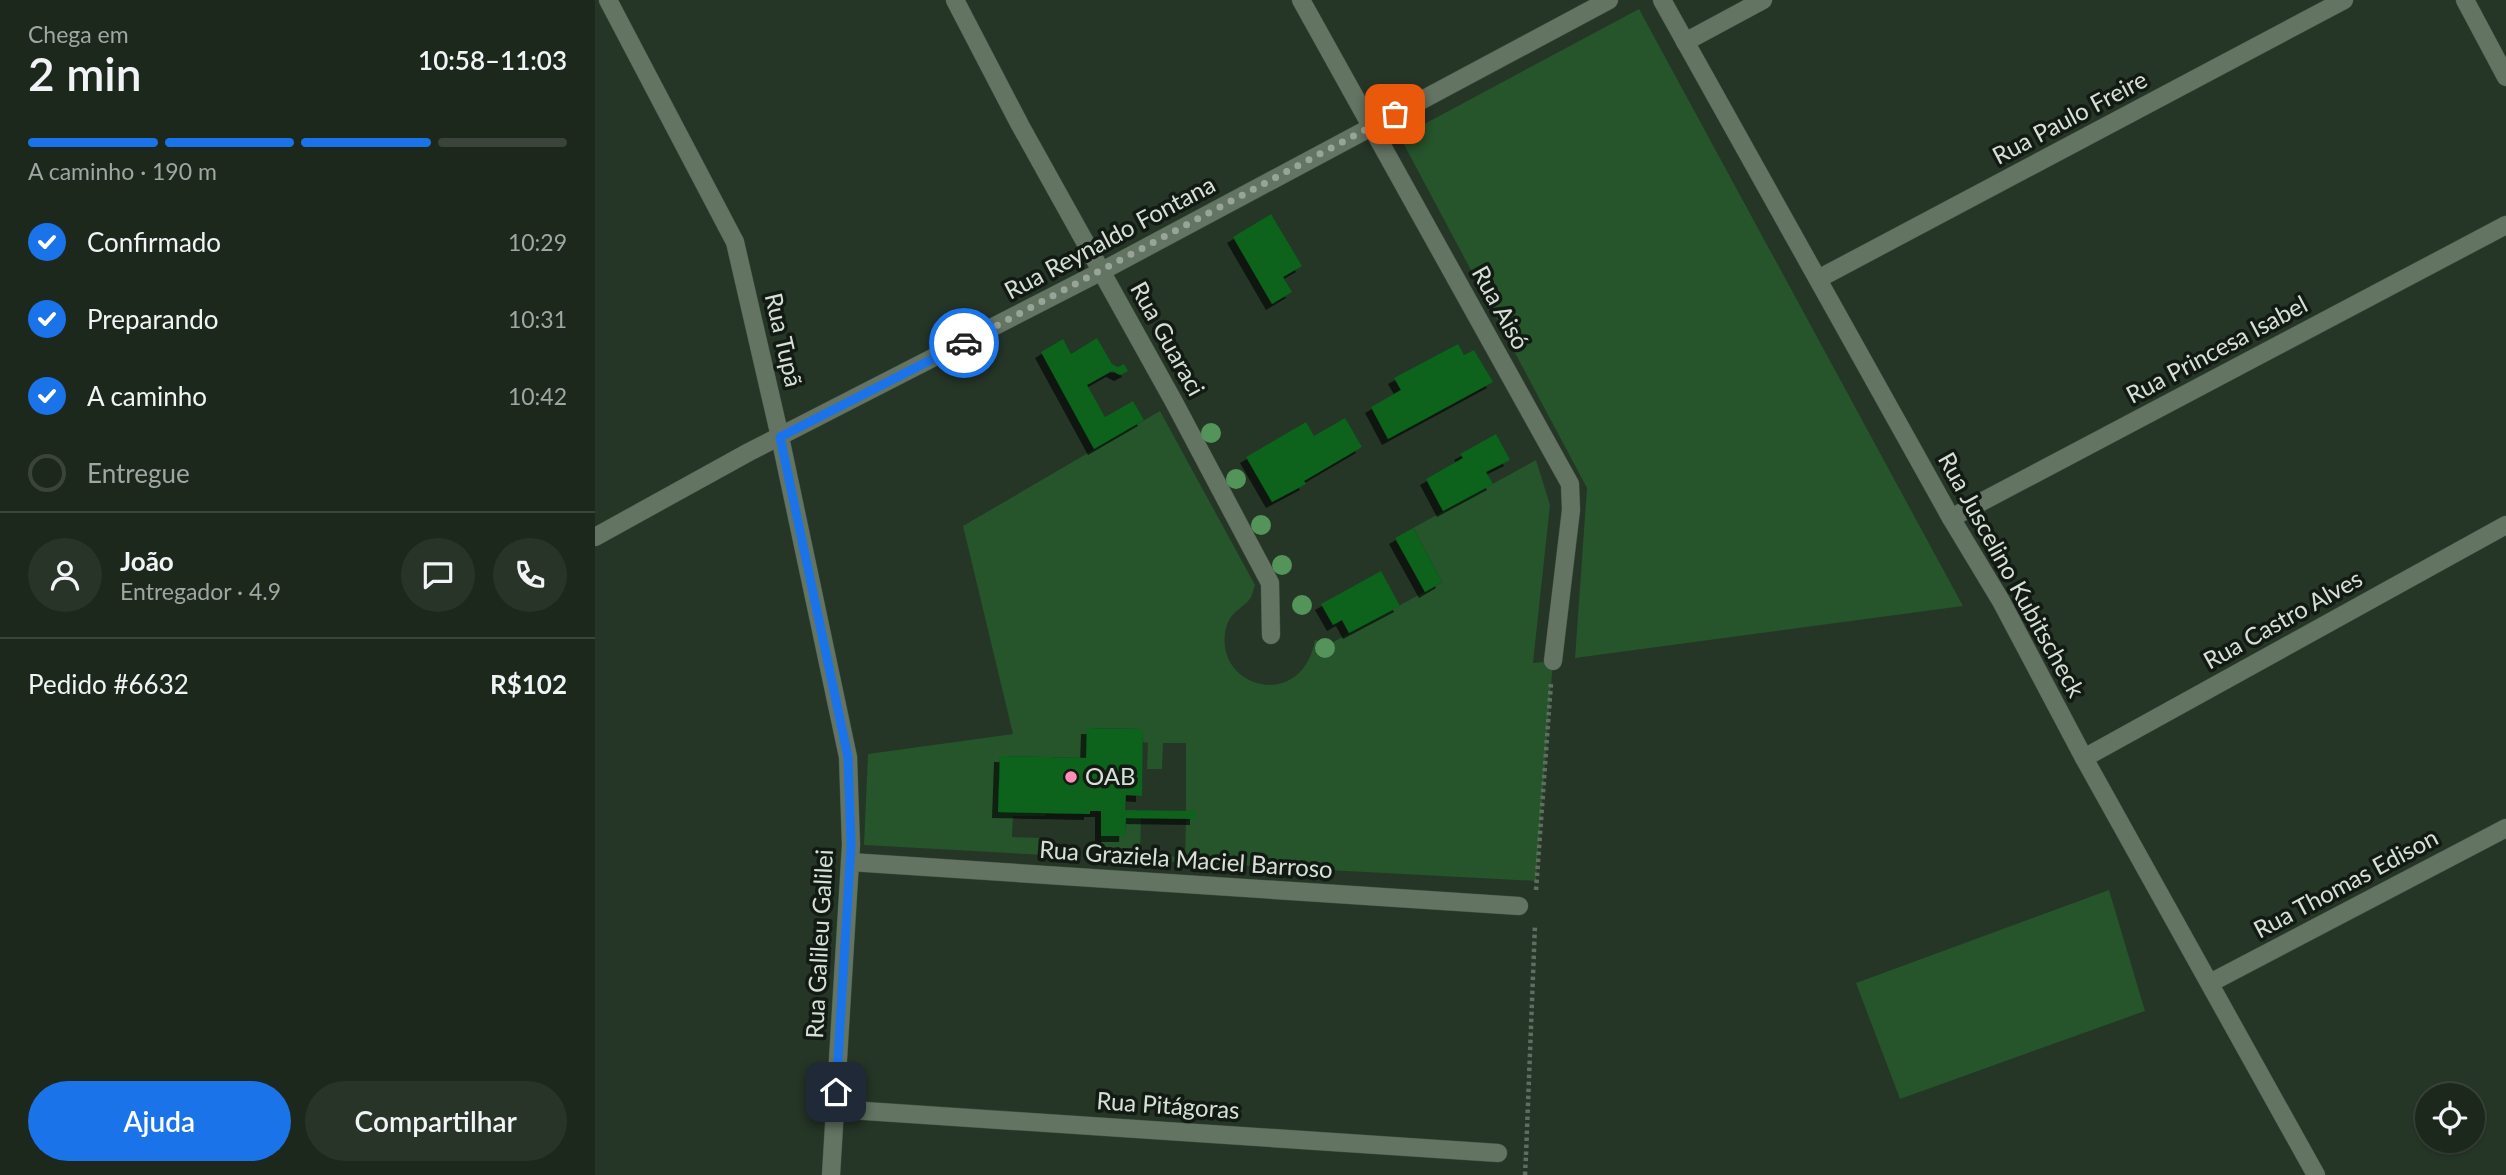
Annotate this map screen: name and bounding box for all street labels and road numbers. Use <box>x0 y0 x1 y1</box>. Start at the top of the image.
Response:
street label: Rua Paulo Freire <box>1987 64 2152 170</box>
street label: Rua Reynaldo Fontana <box>999 169 1220 304</box>
street label: Rua Aisó <box>1467 260 1536 354</box>
street label: Rua Guaraci <box>1125 276 1212 401</box>
street label: Rua Princesa Isabel <box>2121 289 2312 409</box>
street label: Rua Tupã <box>760 290 809 390</box>
street label: Rua Juscelino Kubitscheck <box>1933 447 2092 702</box>
street label: Rua Castro Alves <box>2198 563 2367 674</box>
street label: Rua Thomas Edison <box>2248 822 2442 943</box>
street label: Rua Graziela Maciel Barroso <box>1038 834 1334 883</box>
street label: Rua Galileu Galilei <box>799 849 838 1039</box>
street label: Rua Pitágoras <box>1096 1085 1241 1124</box>

